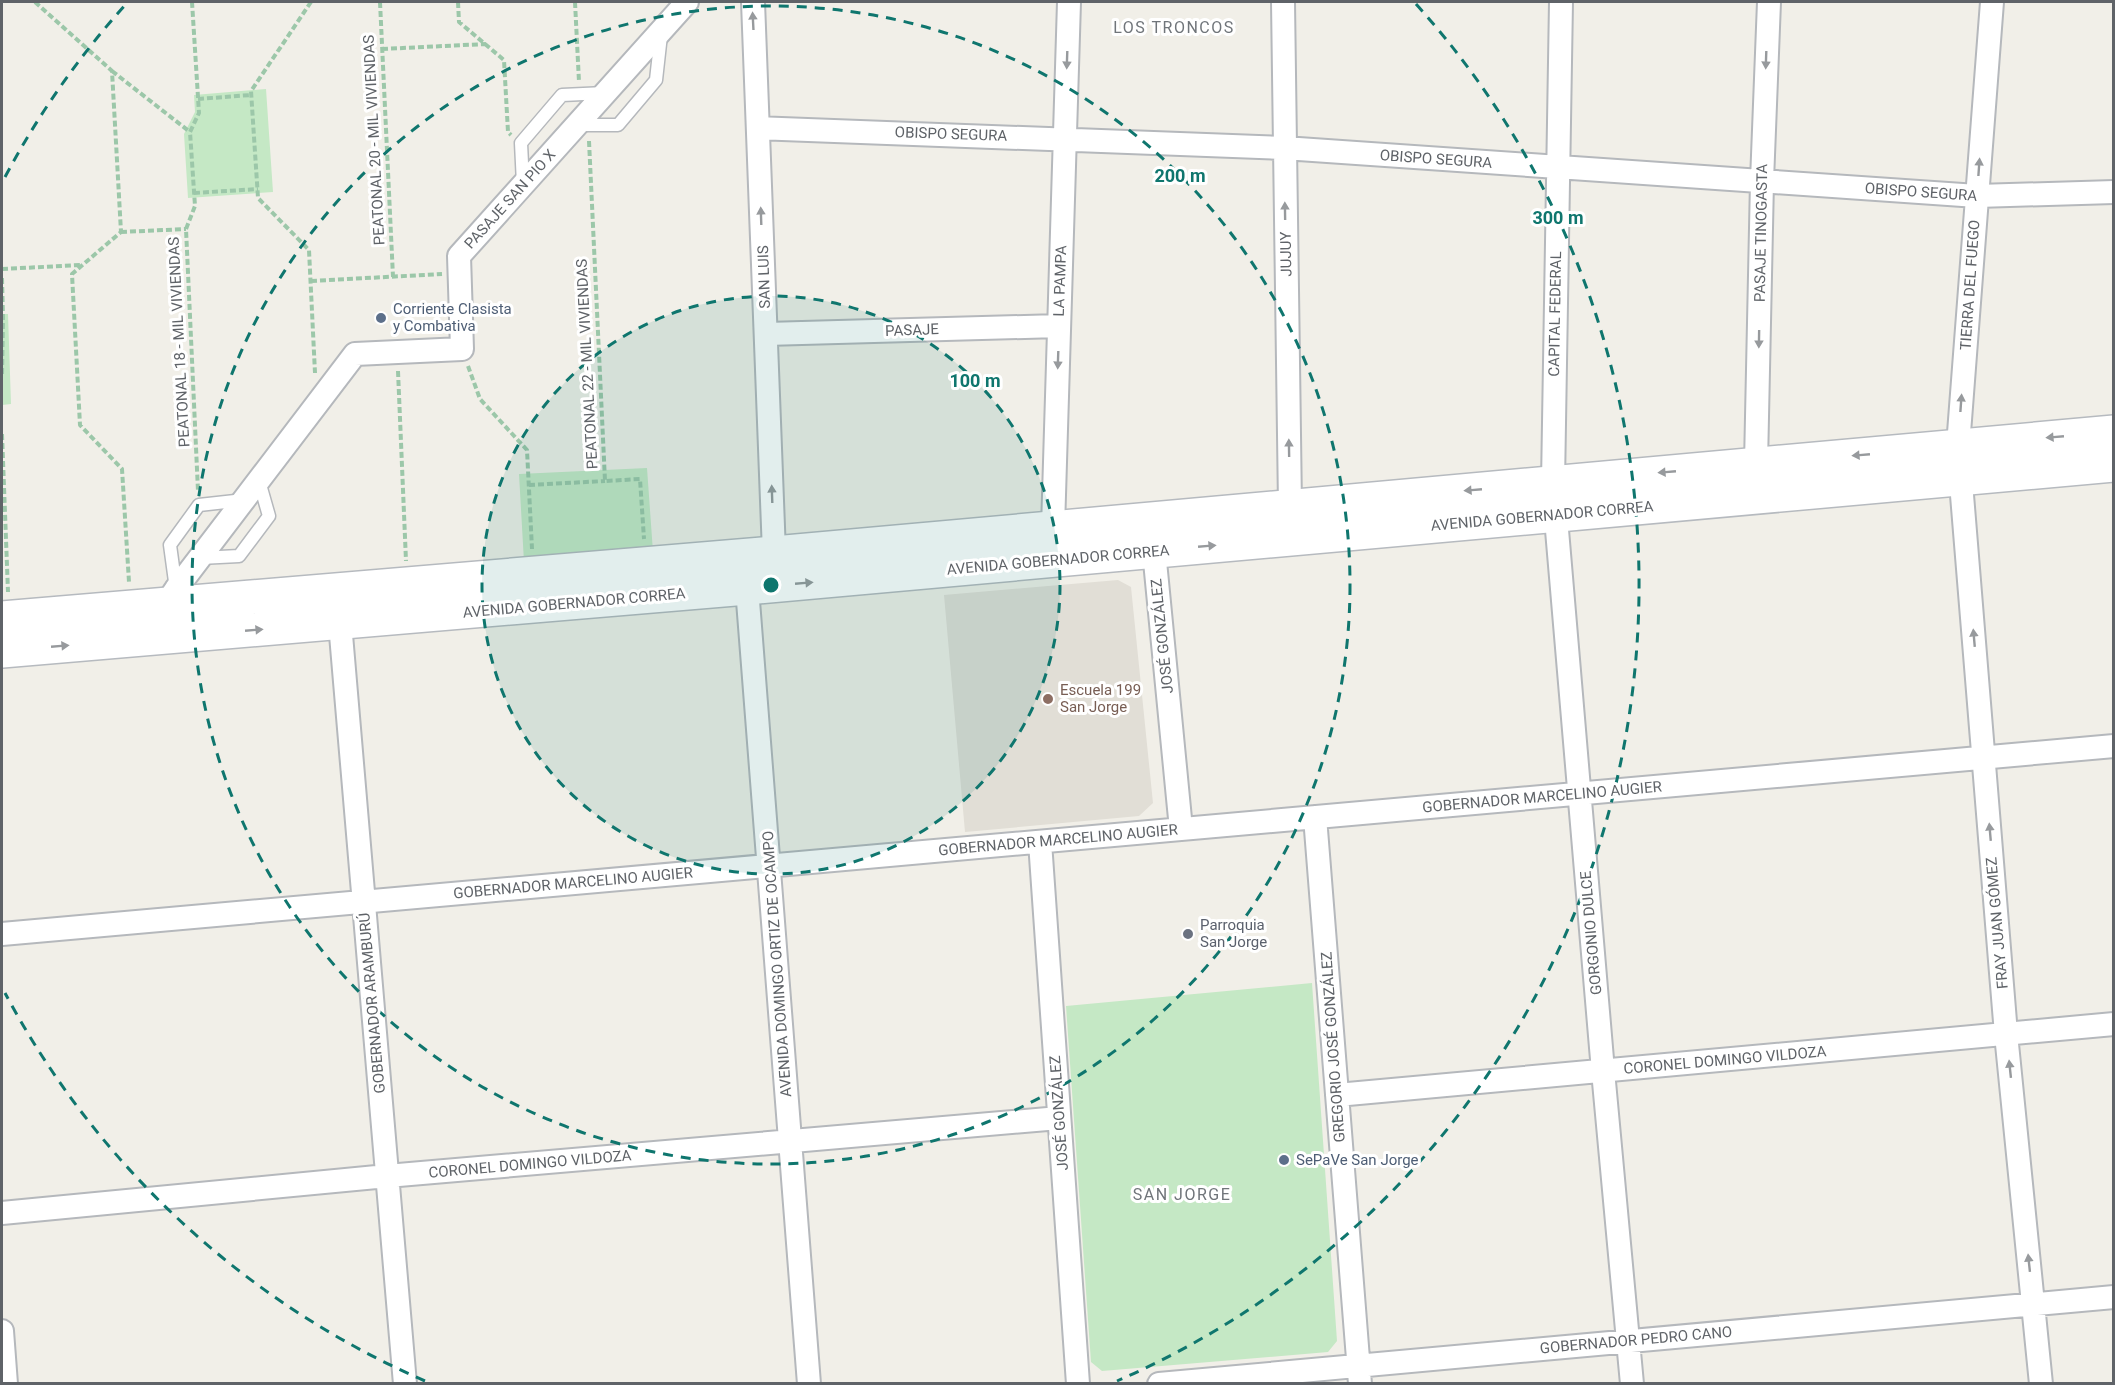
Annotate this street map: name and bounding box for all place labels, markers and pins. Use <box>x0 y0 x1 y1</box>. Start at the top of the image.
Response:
place label: Corriente Clasista y Combativa <box>393 300 512 335</box>
marker: Corriente Clasista y Combativa <box>374 311 388 325</box>
centre of rings <box>761 575 781 595</box>
place label: Escuela 199 San Jorge <box>1060 681 1141 716</box>
marker: Escuela 199 San Jorge <box>1041 692 1055 706</box>
place label: Parroquia San Jorge <box>1200 916 1267 951</box>
marker: Parroquia San Jorge <box>1181 927 1195 941</box>
place label: SePaVe San Jorge <box>1296 1151 1419 1169</box>
marker: SePaVe San Jorge <box>1277 1153 1291 1167</box>

